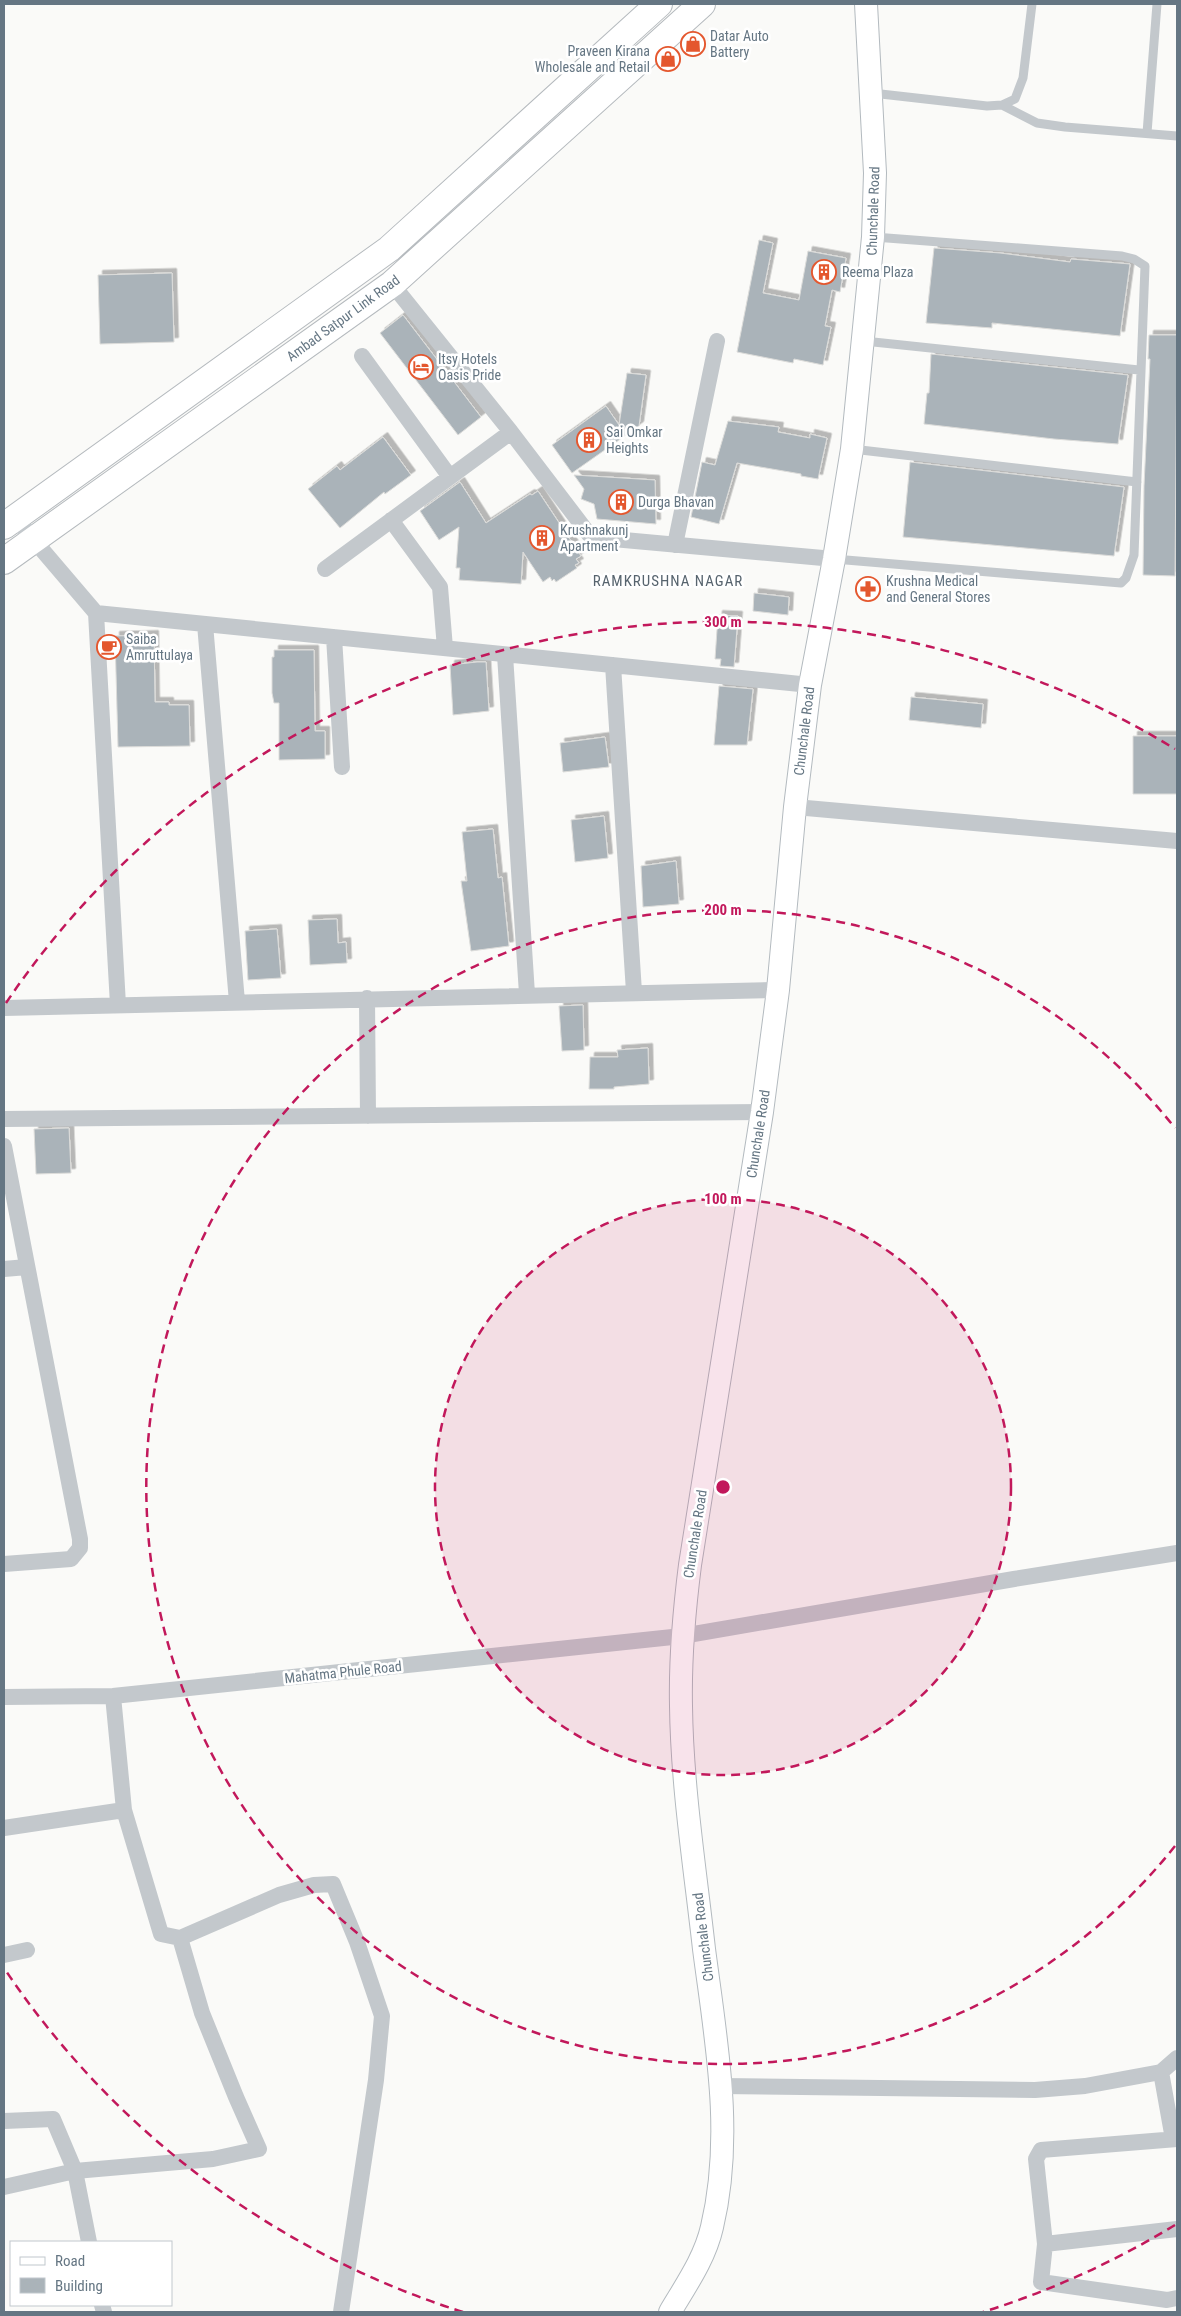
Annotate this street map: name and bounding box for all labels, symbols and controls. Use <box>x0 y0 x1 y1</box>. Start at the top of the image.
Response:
place label: Datar Auto Battery <box>710 28 769 60</box>
shop icon: Datar Auto Battery <box>680 31 706 57</box>
place label: Praveen Kirana Wholesale and Retail <box>535 43 650 75</box>
shop icon: Praveen Kirana Wholesale and Retail <box>655 46 681 72</box>
street label: Chunchale Road <box>863 166 883 256</box>
building icon: Reema Plaza <box>811 259 837 285</box>
place label: Reema Plaza <box>842 264 914 280</box>
street label: Ambad Satpur Link Road <box>283 272 403 364</box>
place label: Itsy Hotels Oasis Pride <box>438 351 501 383</box>
hotel icon: Itsy Hotels Oasis Pride <box>408 354 434 380</box>
place label: Sai Omkar Heights <box>606 424 663 456</box>
building icon: Sai Omkar Heights <box>576 427 602 453</box>
building icon: Durga Bhavan <box>608 489 634 515</box>
place label: Durga Bhavan <box>638 494 714 510</box>
place label: Krushnakunj Apartment <box>560 522 628 554</box>
building icon: Krushnakunj Apartment <box>529 525 555 551</box>
district label: RAMKRUSHNA NAGAR <box>593 572 743 590</box>
place label: Krushna Medical and General Stores <box>886 573 990 605</box>
pharmacy icon: Krushna Medical and General Stores <box>855 576 881 602</box>
text: 300 m <box>704 613 742 631</box>
place label: Saiba Amruttulaya <box>126 631 193 663</box>
cafe icon: Saiba Amruttulaya <box>96 634 122 660</box>
street label: Chunchale Road <box>791 686 817 776</box>
text: 200 m <box>704 901 742 919</box>
street label: Chunchale Road <box>743 1089 773 1179</box>
text: 100 m <box>704 1190 742 1208</box>
centre of rings <box>714 1478 732 1496</box>
street label: Chunchale Road <box>680 1489 710 1579</box>
street label: Mahatma Phule Road <box>284 1658 402 1686</box>
street label: Chunchale Road <box>690 1892 716 1982</box>
legend <box>10 2241 172 2306</box>
text: Road <box>55 2252 85 2270</box>
text: Building <box>55 2277 103 2295</box>

